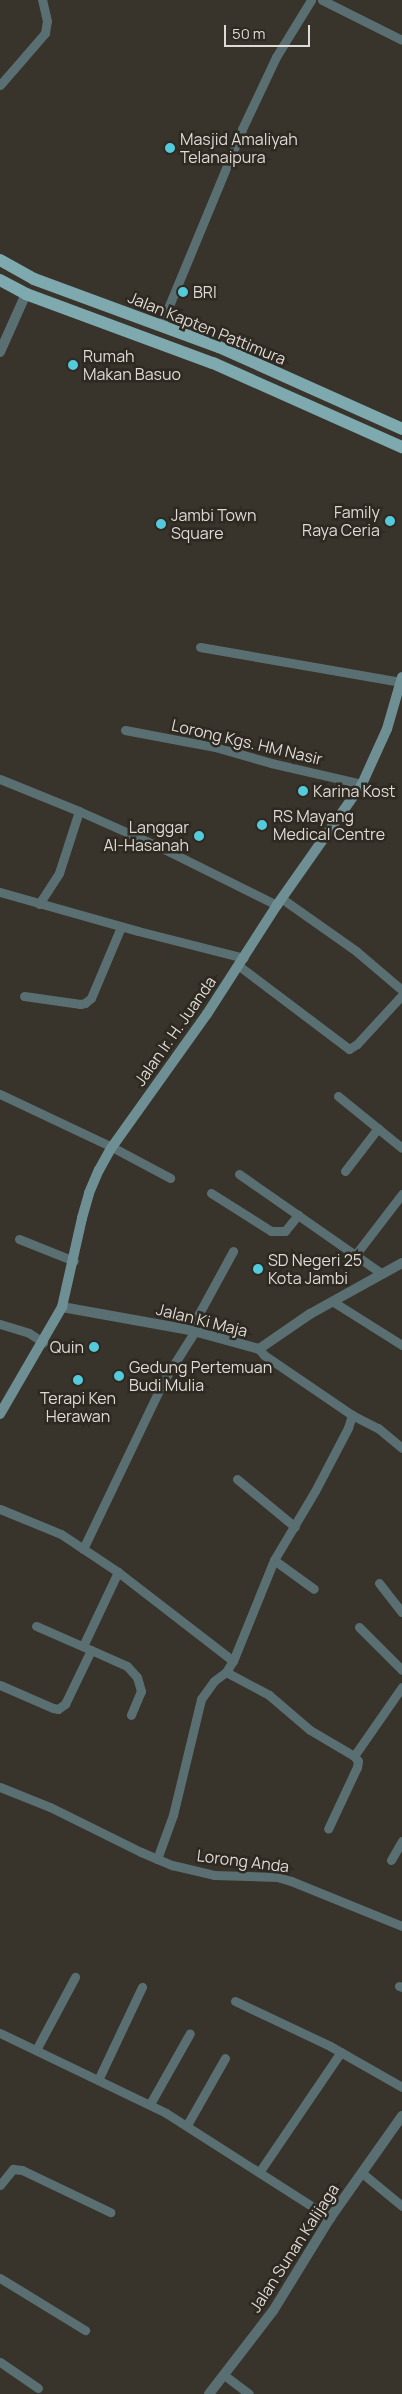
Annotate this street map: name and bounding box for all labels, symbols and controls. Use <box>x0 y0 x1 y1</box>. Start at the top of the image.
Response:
scale bar <box>227 15 313 47</box>
text: 50 m <box>232 23 266 44</box>
place label: Masjid Amaliyah Telanaipura <box>180 129 298 167</box>
marker: Masjid Amaliyah Telanaipura <box>164 142 176 154</box>
place label: BRI <box>193 282 217 302</box>
marker: BRI <box>177 286 189 298</box>
street label: Jalan Kapten Pattimura <box>125 288 289 368</box>
place label: Rumah Makan Basuo <box>83 346 181 384</box>
marker: Rumah Makan Basuo <box>67 359 79 371</box>
place label: Family Raya Ceria <box>302 502 380 540</box>
place label: Jambi Town Square <box>171 505 256 543</box>
marker: Family Raya Ceria <box>384 515 396 527</box>
marker: Jambi Town Square <box>155 518 167 530</box>
street label: Lorong Kgs. HM Nasir <box>170 715 324 769</box>
place label: Karina Kost <box>313 781 396 801</box>
marker: Karina Kost <box>297 785 309 797</box>
place label: RS Mayang Medical Centre <box>273 806 385 844</box>
place label: Langgar Al-Hasanah <box>103 817 189 855</box>
marker: RS Mayang Medical Centre <box>255 818 269 832</box>
marker: Langgar Al-Hasanah <box>193 830 205 842</box>
street label: Jalan Ir. H. Juanda <box>130 973 220 1089</box>
place label: SD Negeri 25 Kota Jambi <box>268 1250 362 1288</box>
marker: SD Negeri 25 Kota Jambi <box>252 1263 264 1275</box>
street label: Jalan Ki Maja <box>154 1299 250 1341</box>
place label: Quin <box>50 1337 84 1357</box>
marker: Quin <box>88 1341 100 1353</box>
place label: Gedung Pertemuan Budi Mulia <box>129 1357 272 1395</box>
marker: Gedung Pertemuan Budi Mulia <box>113 1370 125 1382</box>
marker: Terapi Ken Herawan <box>72 1374 84 1386</box>
place label: Terapi Ken Herawan <box>40 1388 116 1426</box>
street label: Lorong Anda <box>196 1846 290 1876</box>
street label: Jalan Sunan Kalijaga <box>245 2180 343 2316</box>

